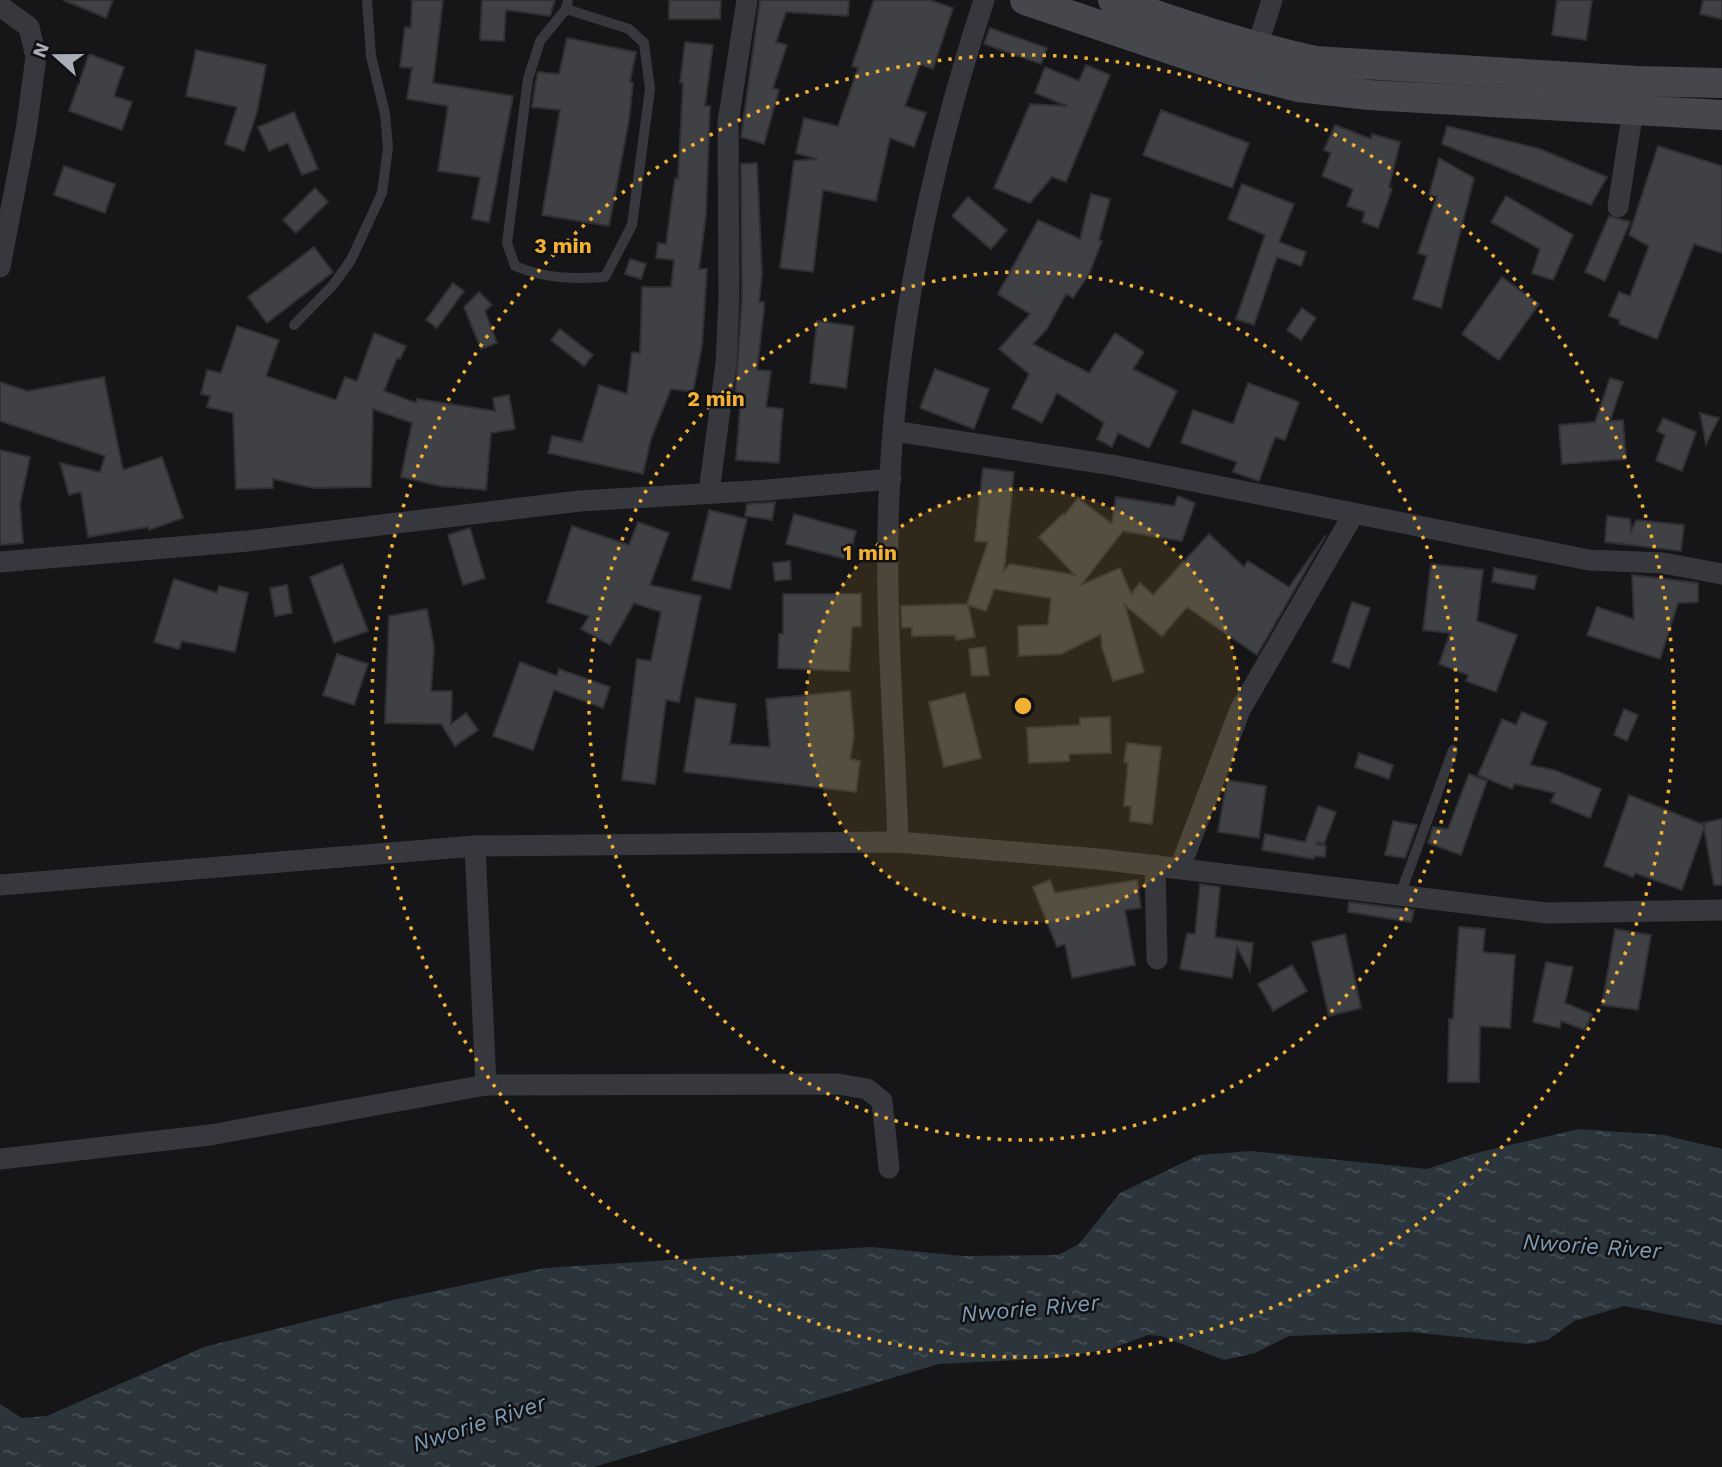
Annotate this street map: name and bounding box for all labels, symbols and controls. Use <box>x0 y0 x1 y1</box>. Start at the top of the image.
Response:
north arrow <box>21 21 91 91</box>
text: N <box>27 39 54 61</box>
text: 3 min <box>534 233 592 258</box>
text: 2 min <box>687 386 745 411</box>
text: 1 min <box>843 540 897 565</box>
centre of rings <box>1011 694 1035 718</box>
water label: Nworie River <box>1522 1228 1663 1265</box>
water label: Nworie River <box>960 1289 1101 1328</box>
water label: Nworie River <box>409 1389 550 1458</box>

